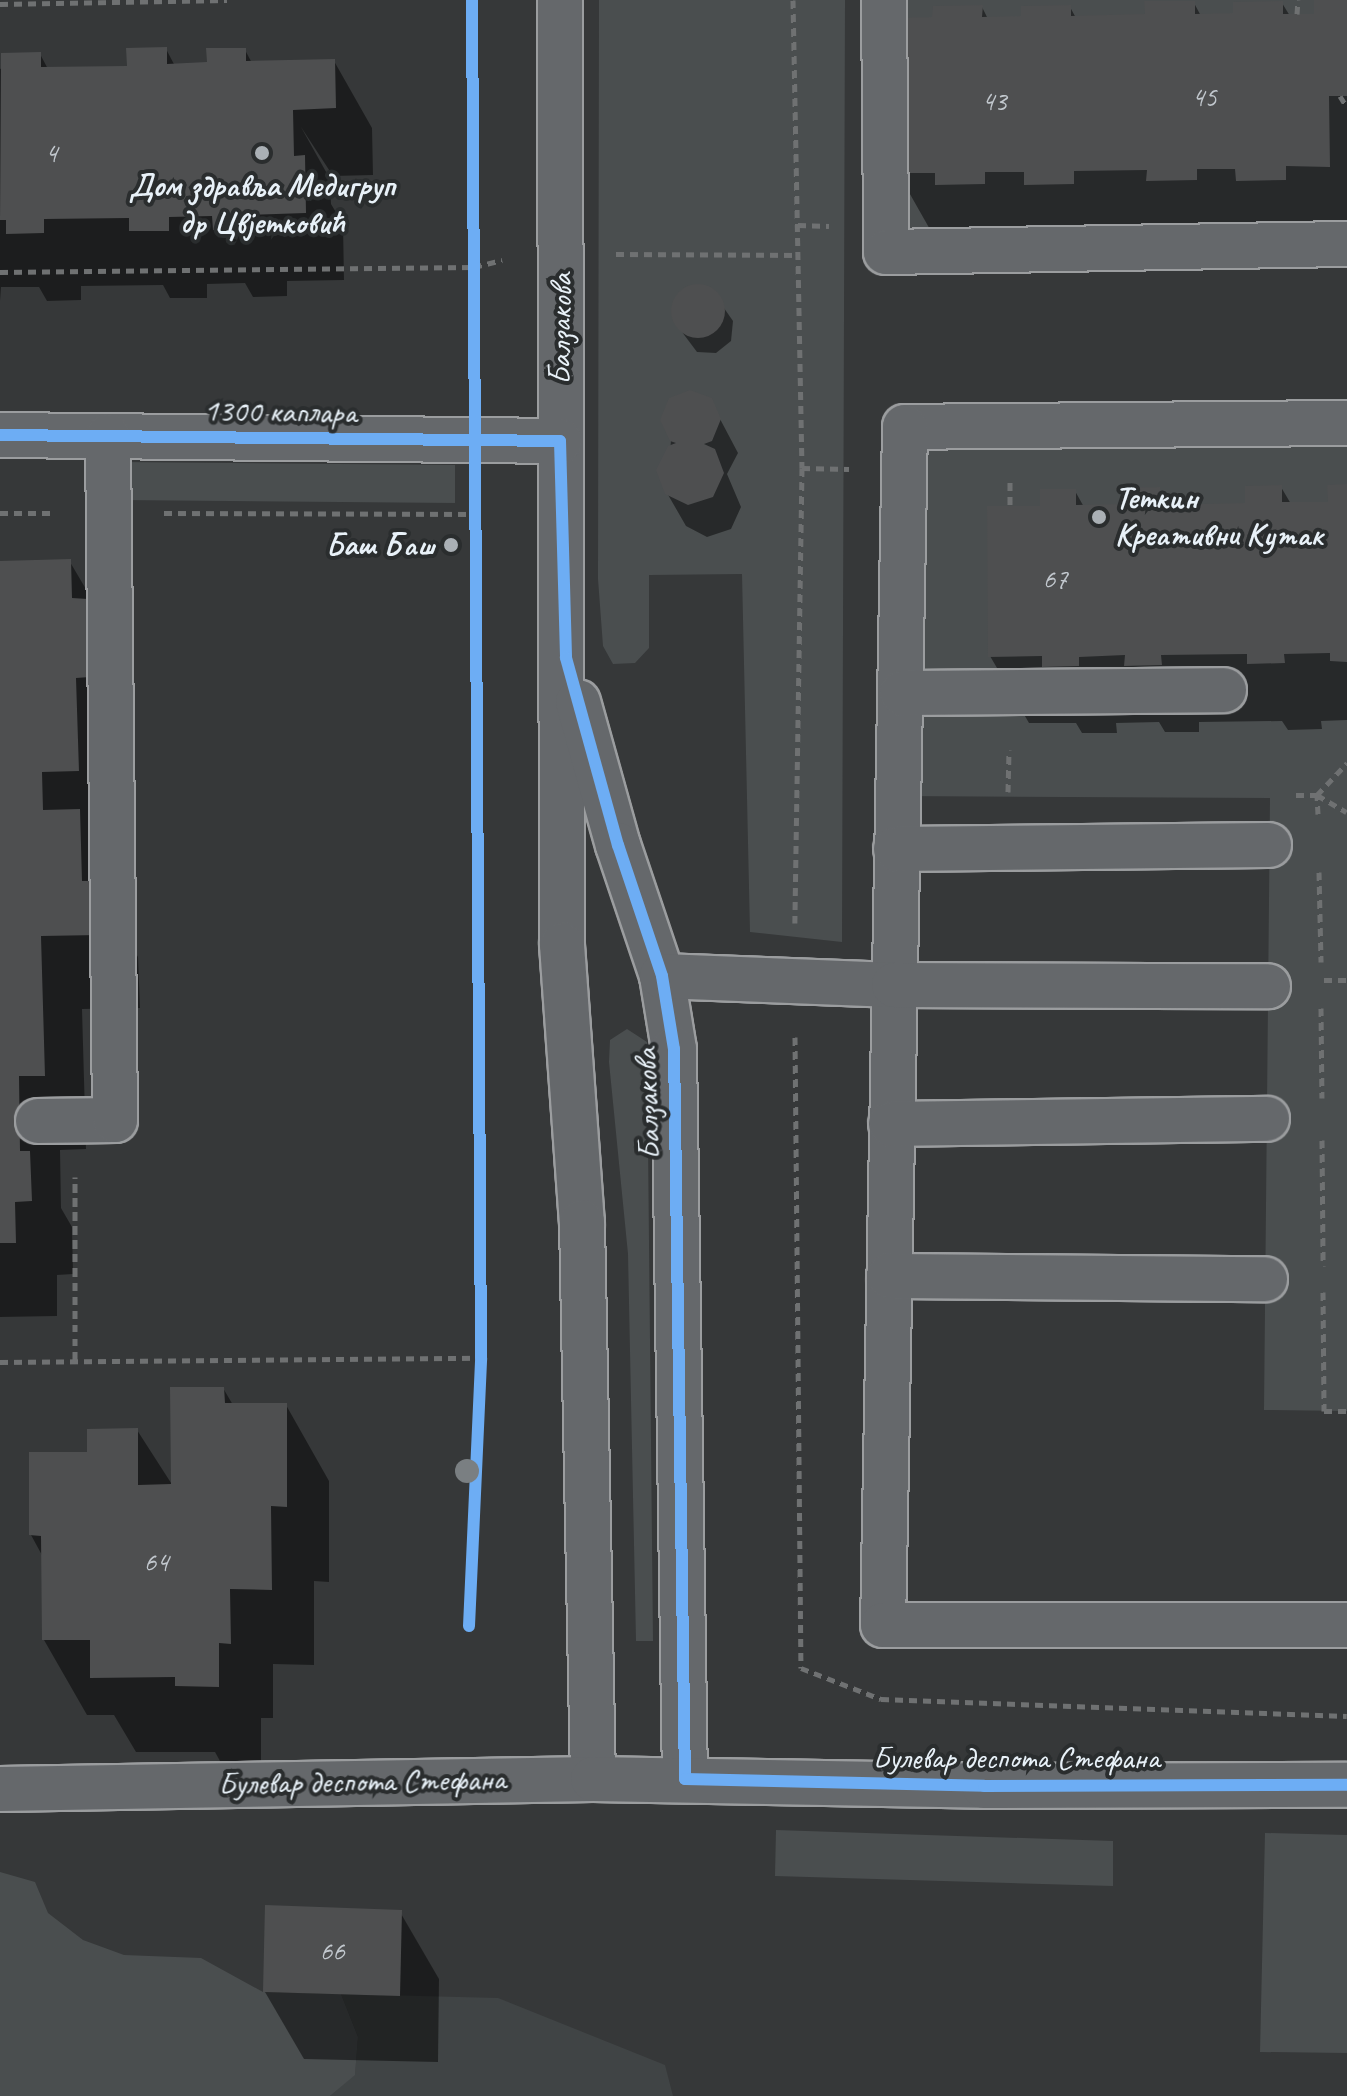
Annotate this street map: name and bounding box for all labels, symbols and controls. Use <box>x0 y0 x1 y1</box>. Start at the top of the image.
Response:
house number: 45 <box>1191 80 1217 114</box>
house number: 43 <box>981 84 1007 118</box>
house number: 4 <box>45 136 57 170</box>
marker: Дом здравља Медигруп др Цвјетковић <box>251 142 273 164</box>
place label: Дом здравља Медигруп др Цвјетковић <box>127 168 397 243</box>
street label: Балзакова <box>541 273 581 385</box>
street label: 1300 каплара <box>203 391 357 433</box>
place label: Теткин Креативни Кутак <box>1115 480 1316 555</box>
marker: Теткин Креативни Кутак <box>1090 508 1108 526</box>
place label: Баш Баш <box>328 526 435 564</box>
marker: Баш Баш <box>442 536 460 554</box>
house number: 67 <box>1042 562 1068 596</box>
street label: Балзакова <box>627 1047 669 1161</box>
house number: 64 <box>143 1545 169 1579</box>
street label: Булевар деспота Стефана <box>875 1739 1157 1777</box>
street label: Булевар деспота Стефана <box>221 1760 503 1804</box>
house number: 66 <box>319 1934 345 1968</box>

